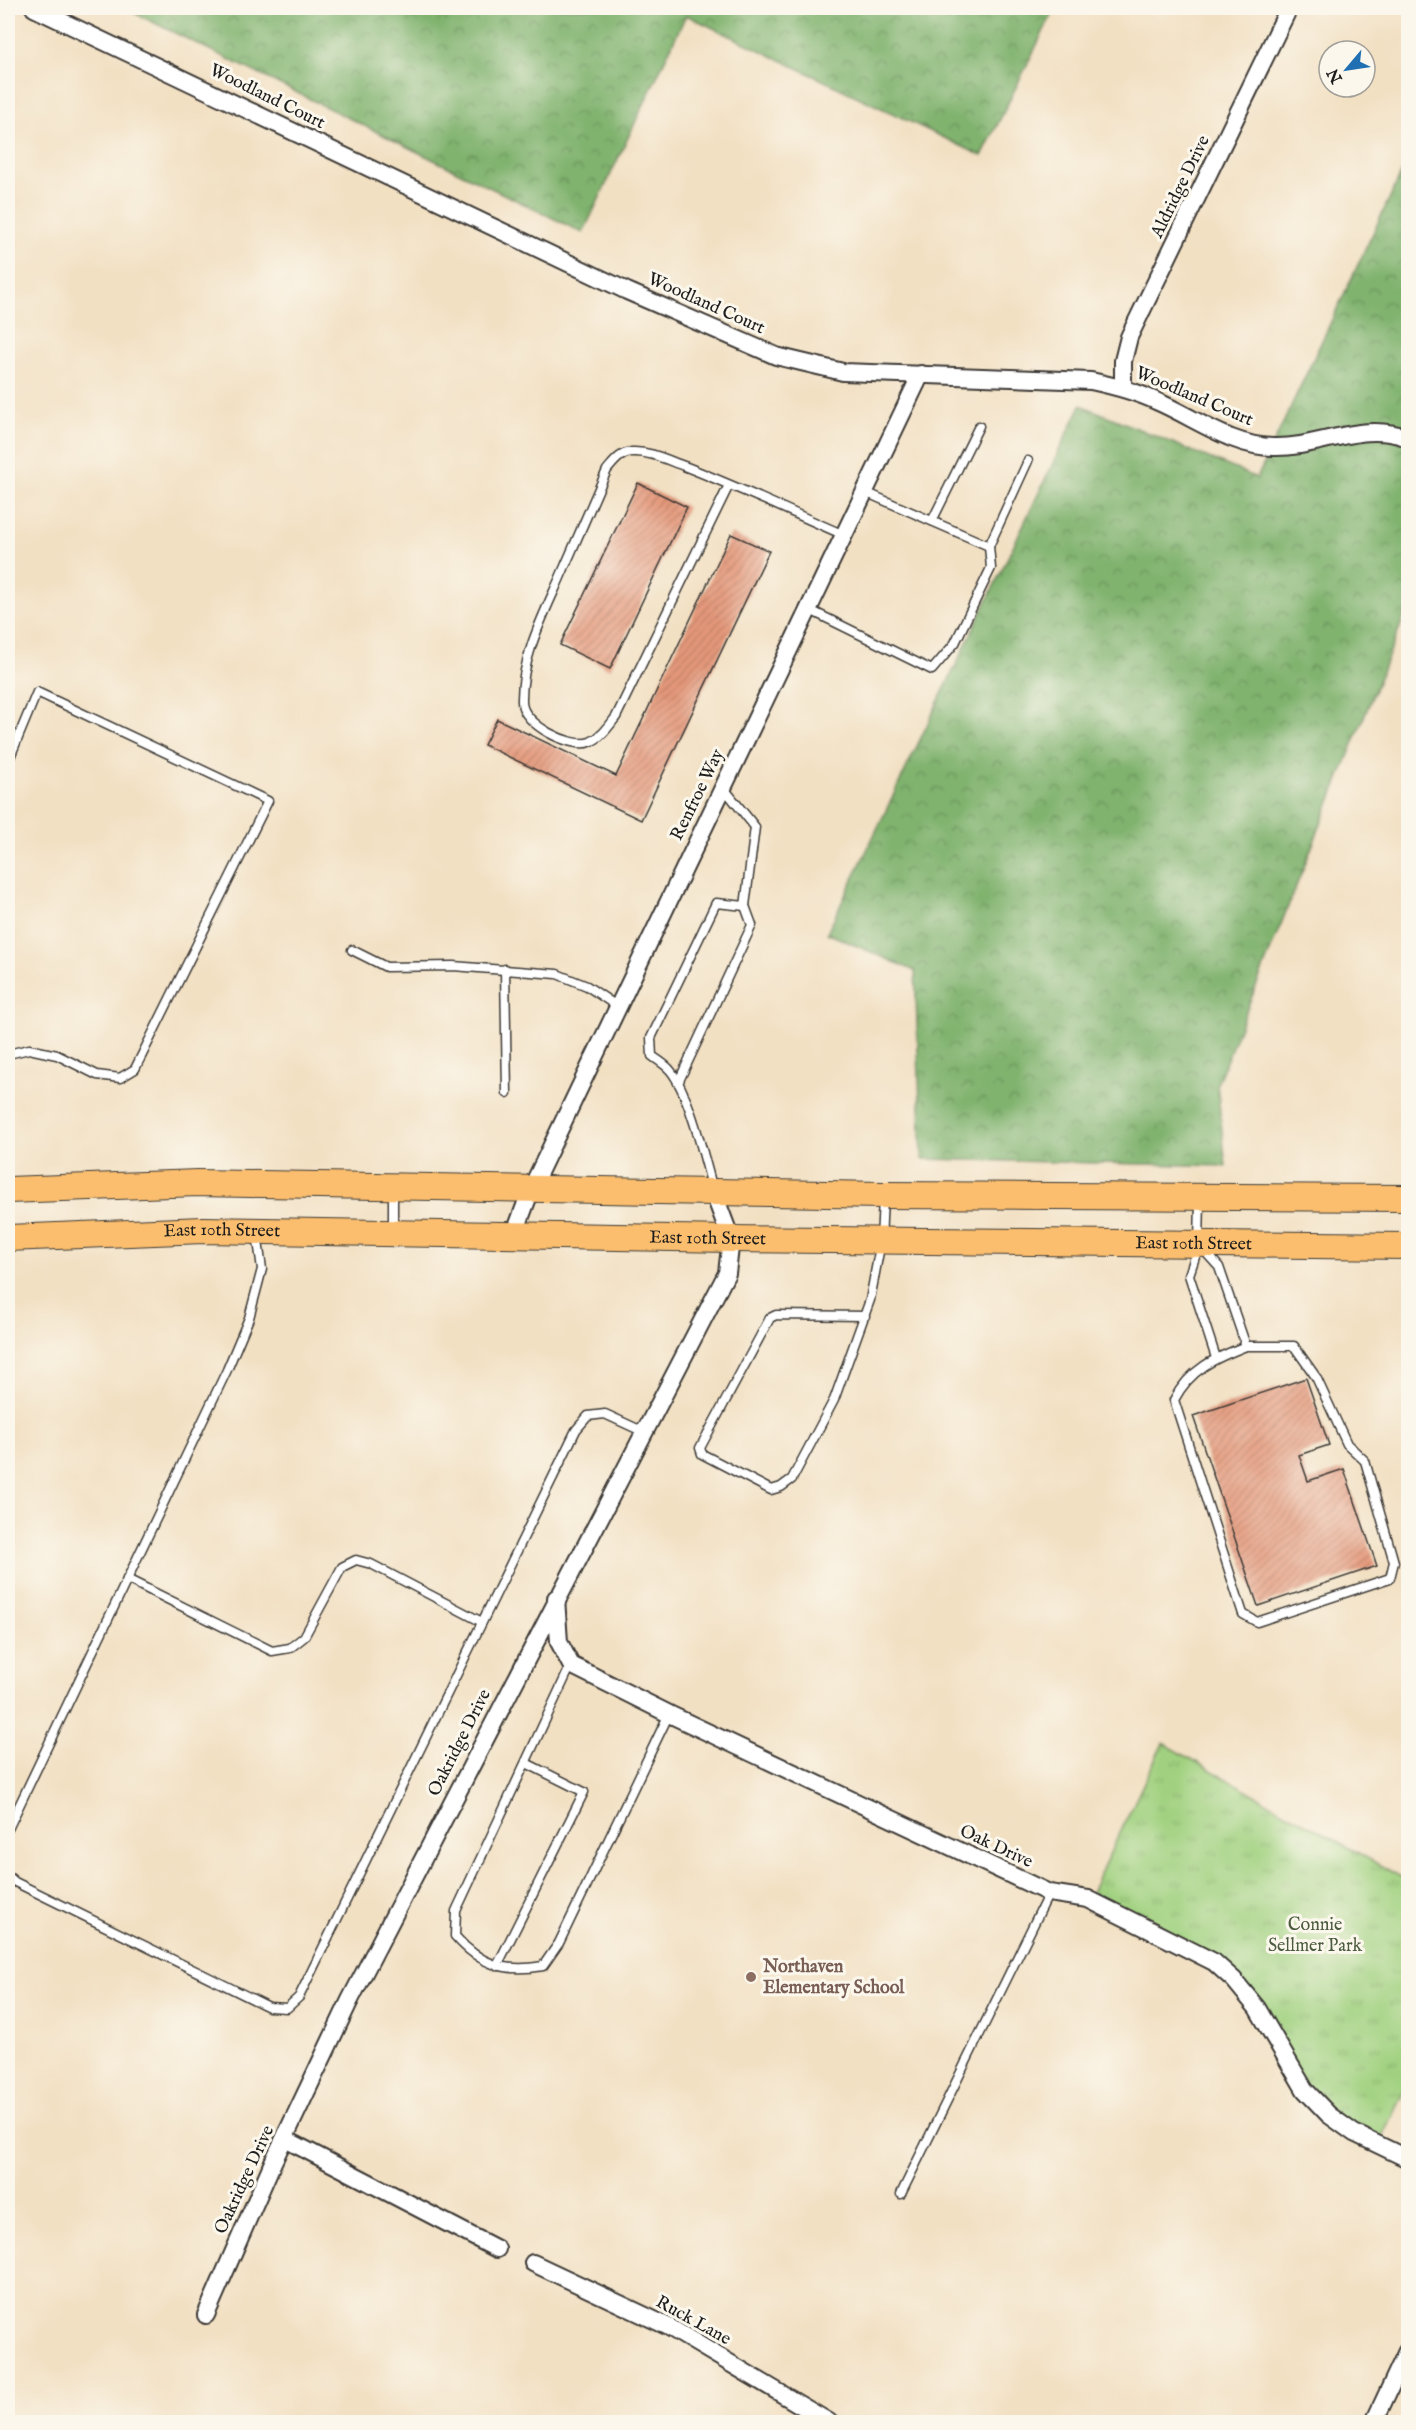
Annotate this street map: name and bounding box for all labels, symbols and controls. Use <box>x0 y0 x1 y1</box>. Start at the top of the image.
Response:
north arrow <box>1317 39 1377 99</box>
street label: Woodland Court <box>205 59 329 135</box>
text: N <box>1323 64 1348 87</box>
street label: Aldridge Drive <box>1146 132 1216 243</box>
street label: Woodland Court <box>644 268 768 340</box>
street label: Woodland Court <box>1132 362 1256 432</box>
street label: Renfroe Way <box>666 745 730 845</box>
street label: East 10th Street <box>163 1218 280 1243</box>
street label: East 10th Street <box>649 1226 766 1251</box>
street label: East 10th Street <box>1135 1232 1252 1256</box>
street label: Oakridge Drive <box>423 1686 497 1800</box>
street label: Oak Drive <box>956 1820 1036 1874</box>
park label: Connie Sellmer Park <box>1268 1914 1362 1958</box>
place label: Northaven Elementary School <box>762 1956 905 2000</box>
marker: Northaven Elementary School <box>744 1970 758 1984</box>
street label: Oakridge Drive <box>210 2122 280 2238</box>
street label: Ruck Lane <box>651 2291 735 2351</box>

